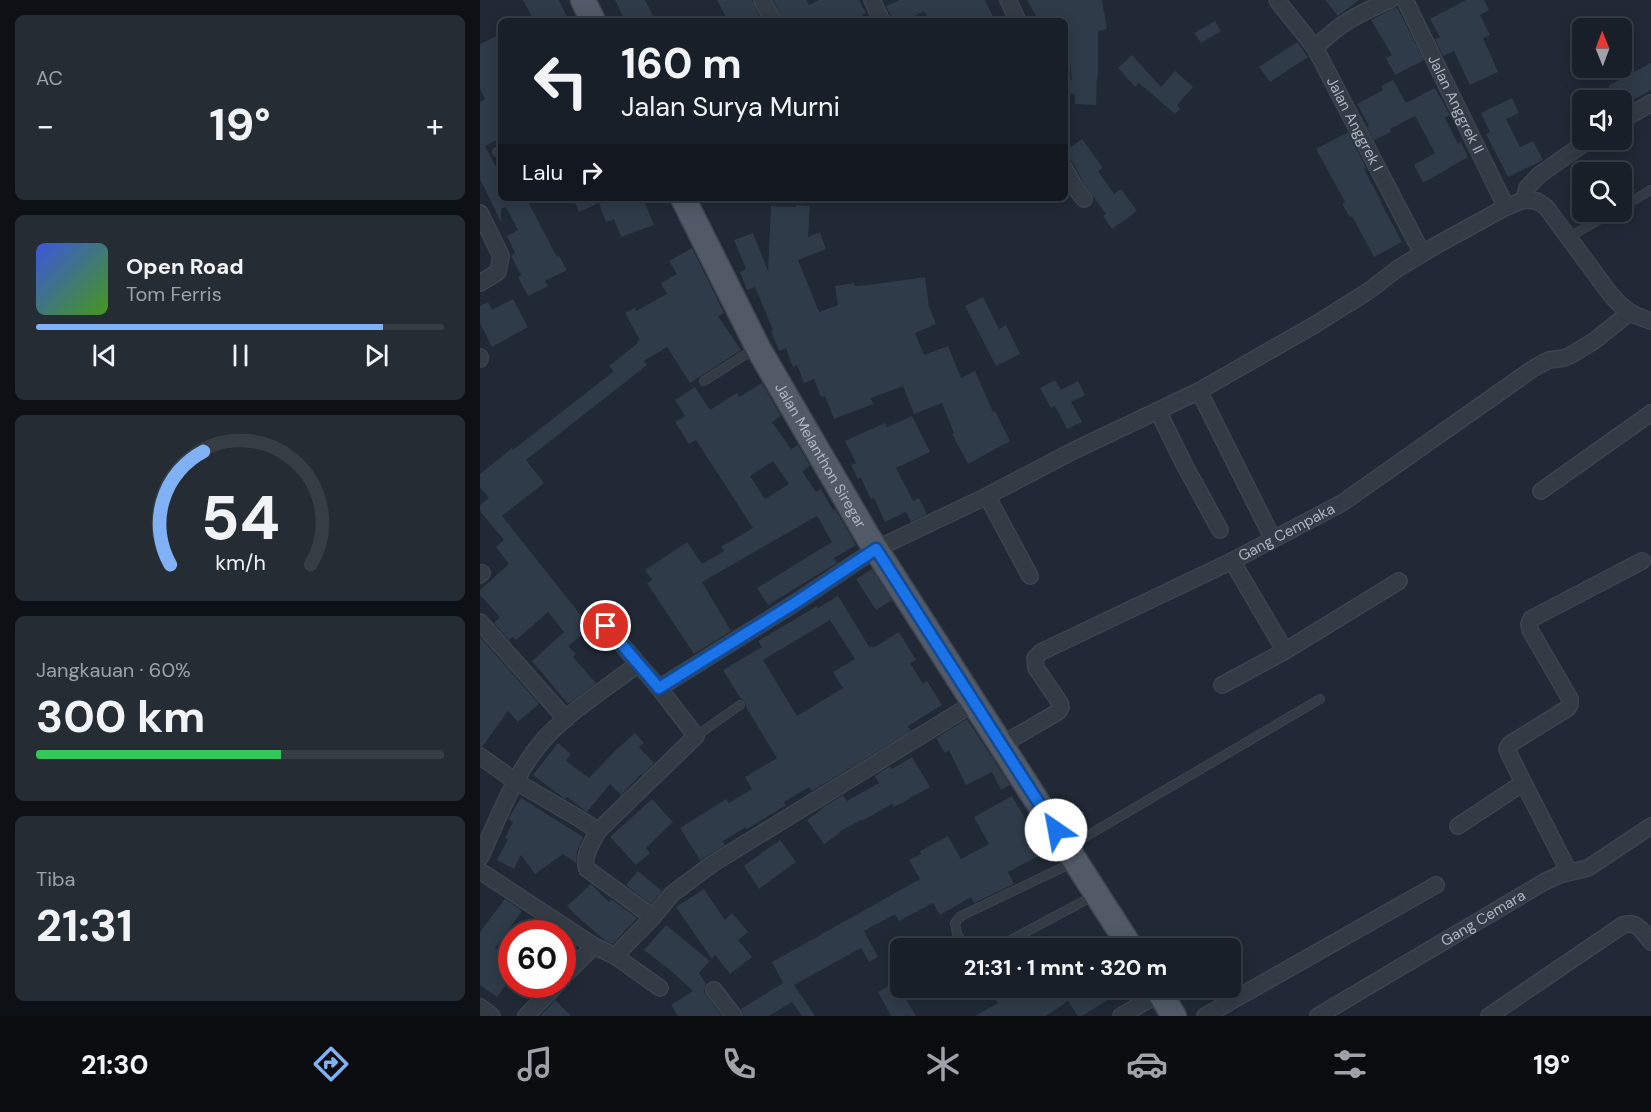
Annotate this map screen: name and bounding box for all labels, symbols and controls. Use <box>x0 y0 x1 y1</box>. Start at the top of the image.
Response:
north arrow <box>1572 18 1632 78</box>
map controls <box>1572 18 1632 222</box>
text: 160 m <box>621 36 742 91</box>
icon: left <box>522 42 600 120</box>
street label: Jalan Anggrek II <box>1423 52 1488 157</box>
text: AC <box>36 65 63 91</box>
street label: Jalan Anggrek I <box>1322 73 1388 175</box>
text: Jalan Surya Murni <box>621 89 840 124</box>
button: sound <box>1572 90 1632 150</box>
text: 19° <box>209 95 271 154</box>
text: − <box>36 104 54 147</box>
text: + <box>426 104 444 147</box>
icon: right <box>575 156 608 189</box>
text: Lalu <box>522 158 563 187</box>
button: search <box>1572 162 1632 222</box>
text: Open Road <box>126 252 244 281</box>
text: Tom Ferris <box>126 281 222 307</box>
icon: previous <box>88 339 121 372</box>
icon: pause <box>224 339 257 372</box>
icon: next <box>360 339 393 372</box>
street label: Jalan Melanthon Siregar <box>770 379 871 532</box>
text: 54 <box>200 477 280 558</box>
street label: Gang Cempaka <box>1235 499 1338 566</box>
text: km/h <box>215 549 265 577</box>
pin <box>580 600 631 651</box>
icon: arrive <box>589 609 622 642</box>
text: Jangkauan · 60% <box>36 657 191 683</box>
text: 300 km <box>36 687 205 746</box>
position arrow <box>1024 798 1088 862</box>
text: Tiba <box>36 866 75 892</box>
street label: Gang Cemara <box>1437 885 1529 951</box>
text: 21:31 <box>36 896 133 955</box>
speed limit sign: 60 <box>498 920 576 998</box>
text: 21:31 · 1 mnt · 320 m <box>964 953 1167 982</box>
icon: directions <box>310 1043 352 1085</box>
icon: music <box>514 1043 556 1085</box>
icon: phone <box>718 1043 760 1085</box>
icon: climate <box>922 1043 964 1085</box>
icon: car <box>1126 1043 1168 1085</box>
icon: filters <box>1329 1043 1371 1085</box>
text: 21:30 <box>81 1047 148 1082</box>
text: 19° <box>1533 1047 1570 1082</box>

